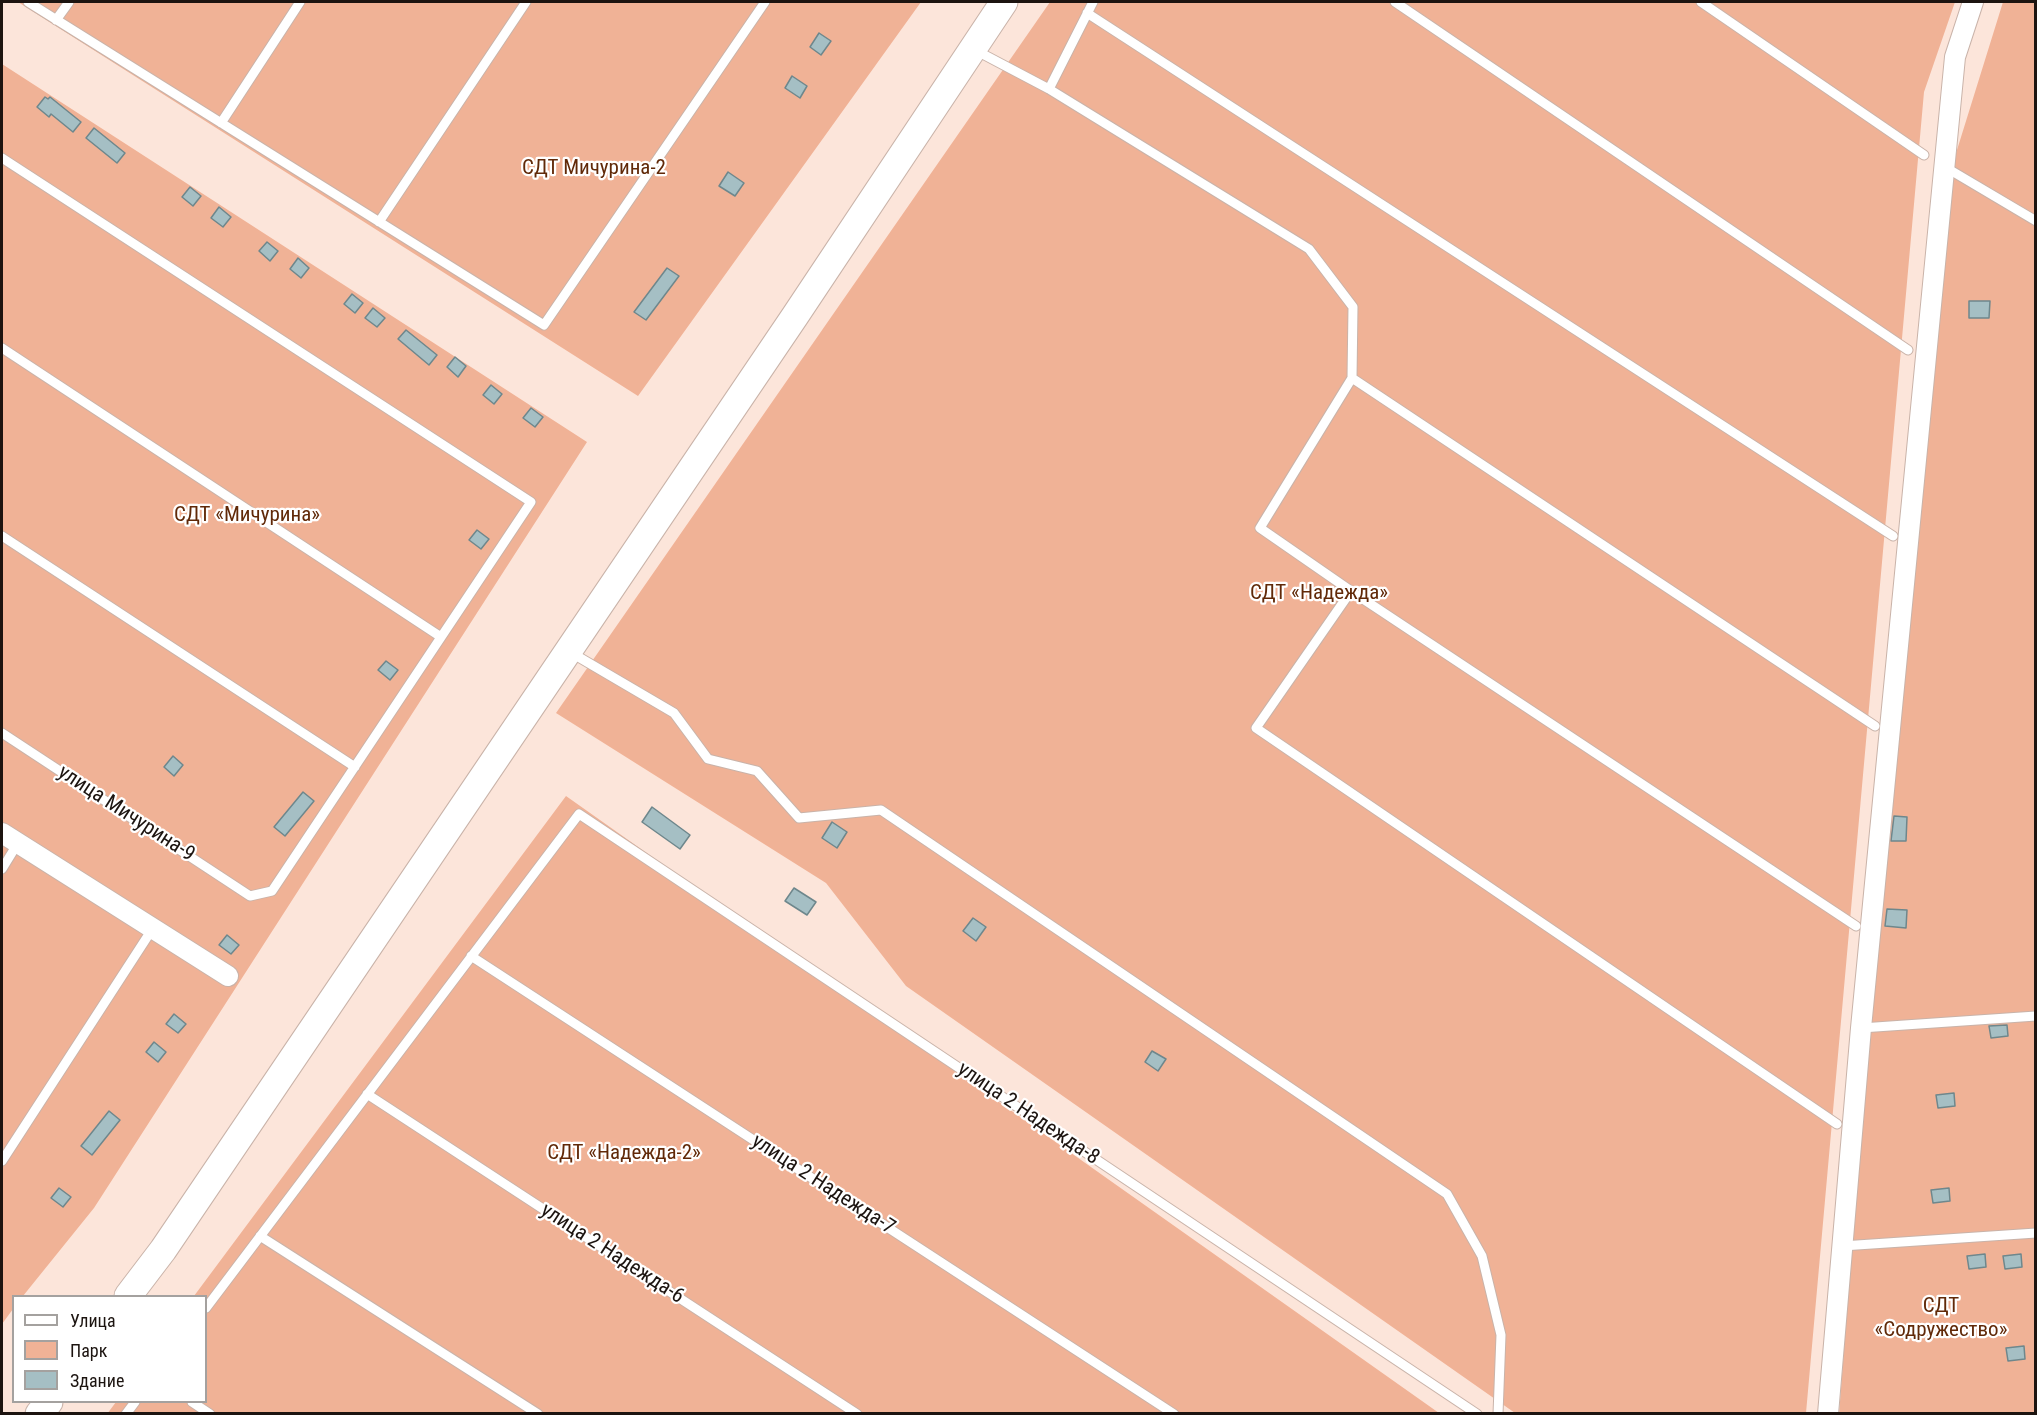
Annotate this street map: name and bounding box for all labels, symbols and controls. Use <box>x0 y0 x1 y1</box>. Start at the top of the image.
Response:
park label: СДТ Мичурина-2 <box>522 156 666 182</box>
park label: СДТ «Мичурина» <box>174 503 320 529</box>
park label: СДТ «Надежда» <box>1250 581 1388 607</box>
street label: улица Мичурина-9 <box>53 760 199 868</box>
street label: улица 2 Надежда-8 <box>952 1057 1104 1171</box>
street label: улица 2 Надежда-7 <box>747 1129 899 1241</box>
park label: СДТ «Надежда-2» <box>547 1141 701 1167</box>
street label: улица 2 Надежда-6 <box>536 1198 688 1310</box>
park label: СДТ «Содружество» <box>1875 1294 2007 1344</box>
legend <box>12 1295 207 1403</box>
text: Улица <box>70 1310 116 1331</box>
text: Парк <box>70 1340 107 1361</box>
text: Здание <box>70 1370 124 1391</box>

